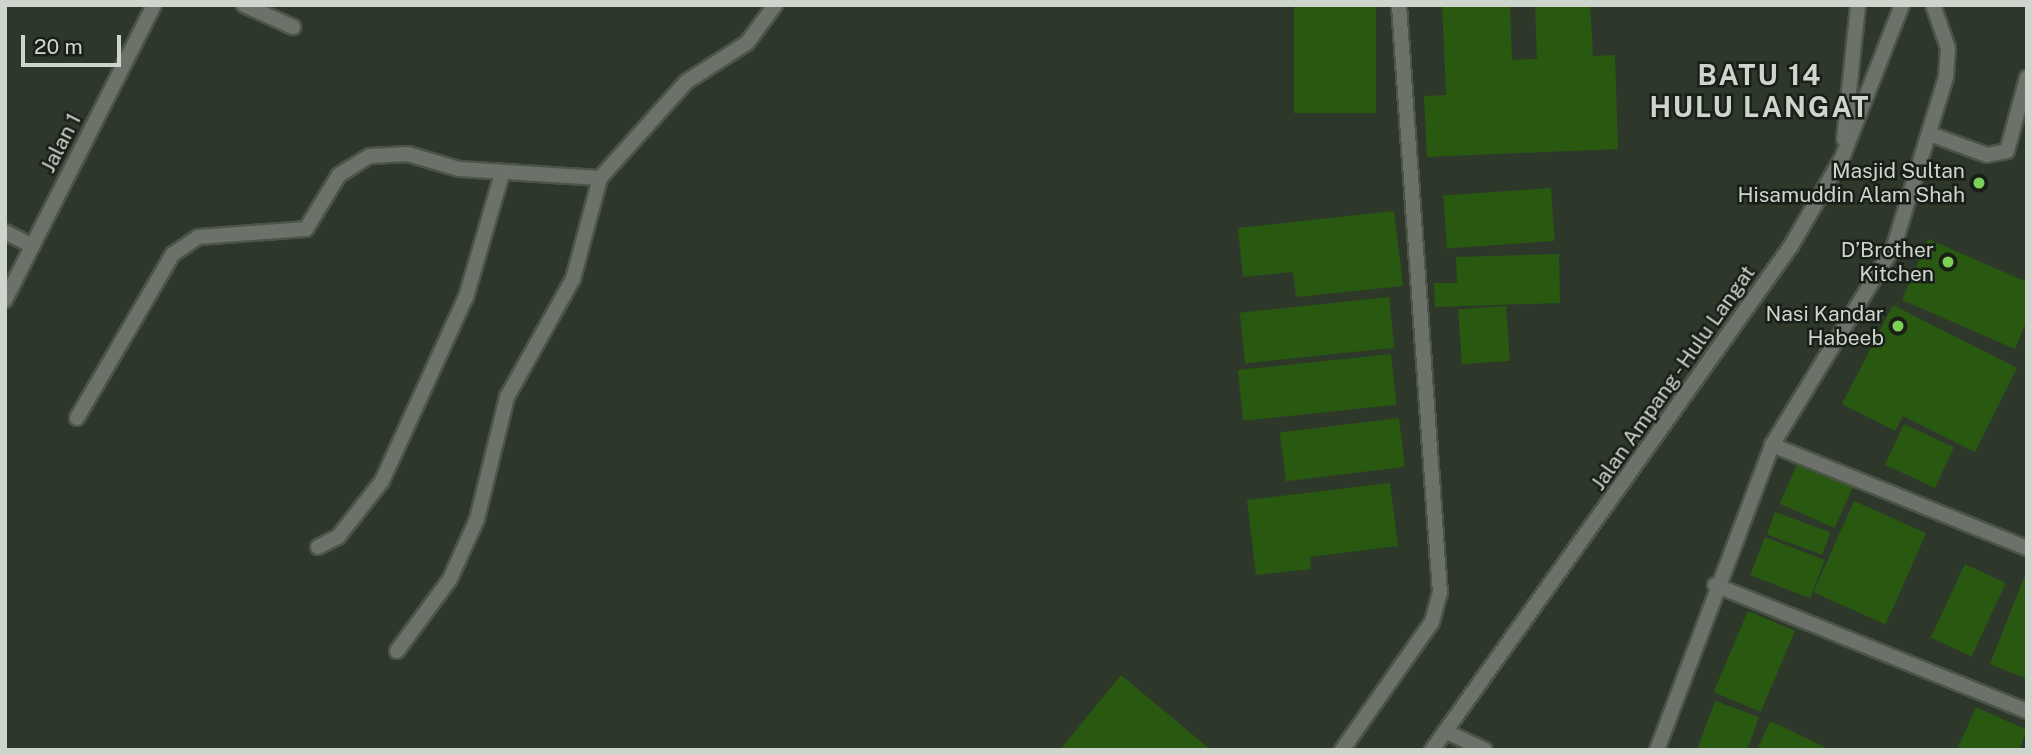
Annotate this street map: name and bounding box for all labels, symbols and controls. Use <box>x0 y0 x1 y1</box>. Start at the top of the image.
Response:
scale bar <box>24 21 124 65</box>
text: 20 m <box>34 34 83 59</box>
district label: BATU 14 HULU LANGAT <box>1651 58 1869 124</box>
street label: Jalan 1 <box>35 109 87 177</box>
place label: Masjid Sultan Hisamuddin Alam Shah <box>1737 158 1965 208</box>
marker: Masjid Sultan Hisamuddin Alam Shah <box>1971 175 1987 191</box>
place label: D’Brother Kitchen <box>1841 237 1934 287</box>
marker: D’Brother Kitchen <box>1940 254 1956 270</box>
street label: Jalan Ampang - Hulu Langat <box>1584 258 1762 498</box>
place label: Nasi Kandar Habeeb <box>1766 301 1884 351</box>
marker: Nasi Kandar Habeeb <box>1890 318 1906 334</box>

